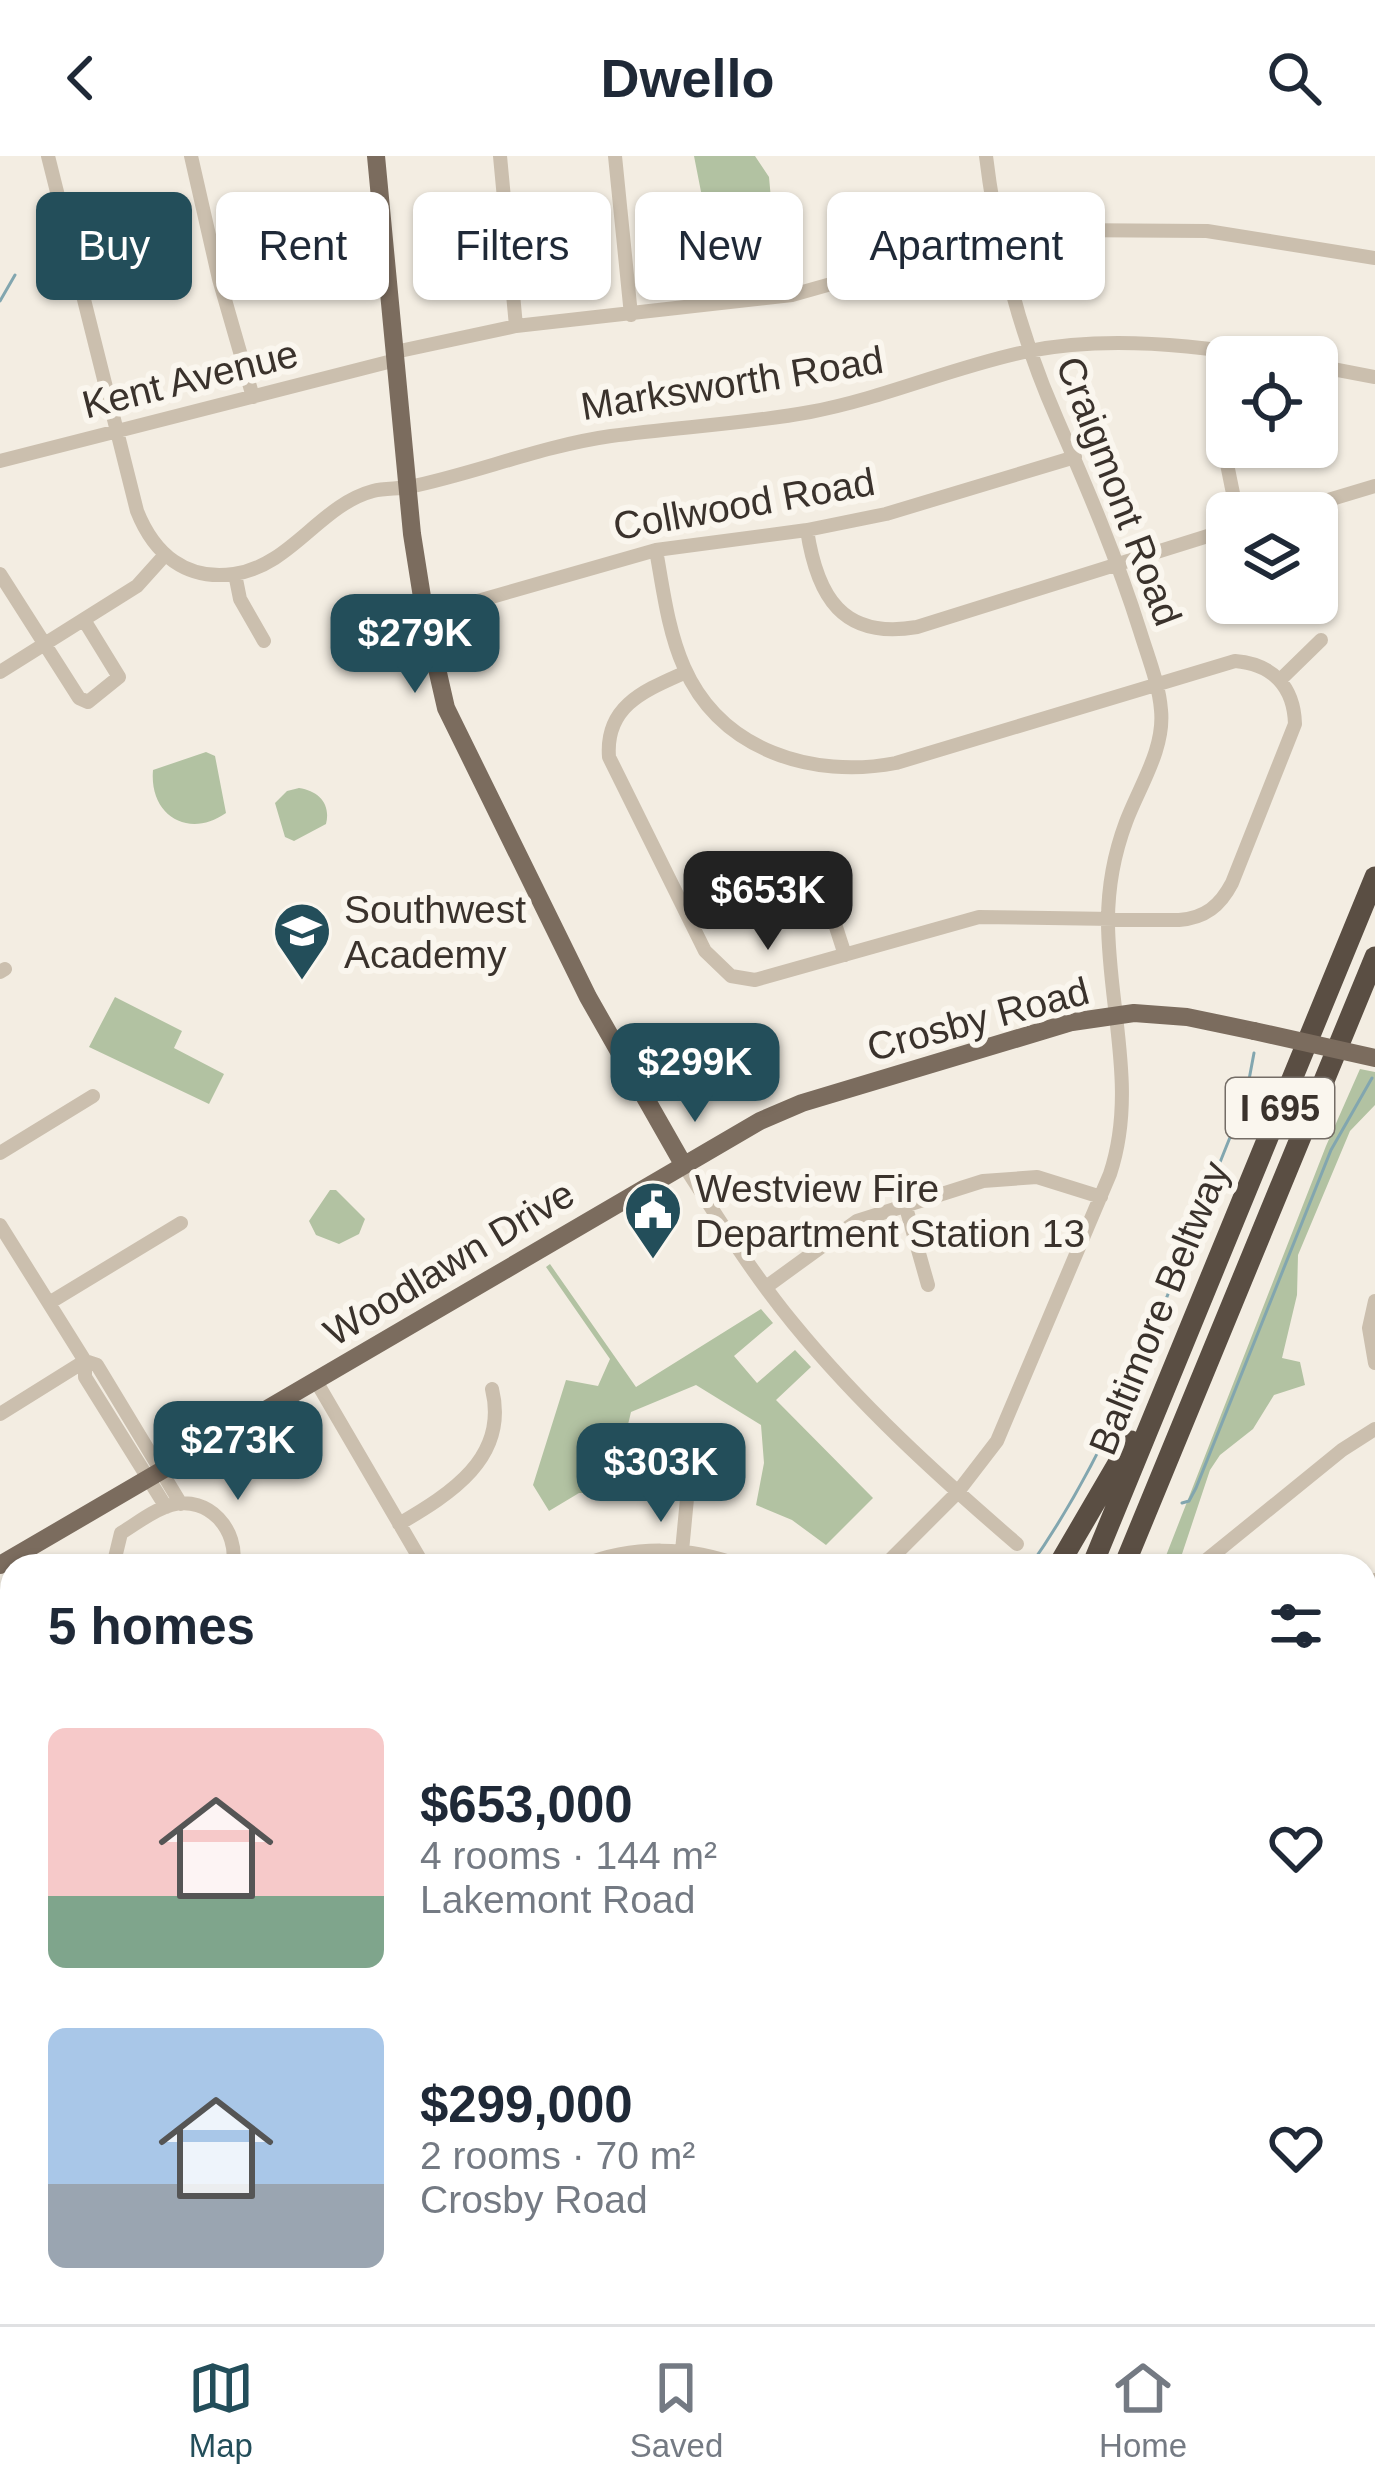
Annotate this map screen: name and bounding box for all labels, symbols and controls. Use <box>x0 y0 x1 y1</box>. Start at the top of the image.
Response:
icon: back <box>48 45 114 111</box>
icon: search <box>1261 45 1327 111</box>
text: Dwello <box>600 48 775 108</box>
chip: Buy <box>36 192 192 300</box>
chip: Rent <box>216 192 389 300</box>
chip: Filters <box>413 192 611 300</box>
chip: New <box>635 192 803 300</box>
chip: Apartment <box>827 192 1105 300</box>
street label: Kent Avenue <box>78 331 302 427</box>
map controls <box>1206 336 1338 624</box>
button: locate <box>1206 336 1338 468</box>
street label: Marksworth Road <box>578 338 886 428</box>
street label: Craigmont Road <box>1048 351 1190 631</box>
street label: Collwood Road <box>610 460 878 548</box>
button: layers <box>1206 492 1338 624</box>
pin: $279K <box>331 594 499 696</box>
text: $279K <box>358 611 472 654</box>
pin: $653K <box>684 851 852 953</box>
text: $653K <box>711 868 825 911</box>
place label: Southwest Academy <box>344 888 526 976</box>
school or university icon: Southwest Academy <box>271 900 333 982</box>
street label: Crosby Road <box>863 969 1093 1069</box>
pin: $299K <box>611 1023 779 1125</box>
text: $299K <box>638 1040 752 1083</box>
road number: I 695 <box>1226 1078 1334 1138</box>
street label: Baltimore Beltway <box>1081 1155 1238 1461</box>
place label: Westview Fire Department Station 13 <box>695 1167 1085 1255</box>
street label: Woodlawn Drive <box>317 1172 581 1354</box>
public building icon: Westview Fire Department Station 13 <box>622 1179 684 1261</box>
pin: $273K <box>154 1401 322 1503</box>
text: $273K <box>181 1418 295 1461</box>
pin: $303K <box>577 1423 745 1525</box>
text: $303K <box>604 1440 718 1483</box>
icon: filters <box>1263 1593 1329 1659</box>
text: 5 homes <box>48 1598 255 1655</box>
icon: home <box>144 1776 288 1920</box>
text: $653,000 <box>420 1776 633 1833</box>
icon: heart <box>1263 1815 1329 1881</box>
text: 4 rooms · 144 m² <box>420 1834 717 1877</box>
text: Lakemont Road <box>420 1878 695 1921</box>
icon: home <box>144 2076 288 2220</box>
text: $299,000 <box>420 2076 633 2133</box>
icon: heart <box>1263 2115 1329 2181</box>
text: 2 rooms · 70 m² <box>420 2134 695 2177</box>
text: Crosby Road <box>420 2178 648 2221</box>
tab: Map <box>188 2355 254 2465</box>
tab: Saved <box>630 2355 723 2465</box>
tab: Home <box>1099 2355 1187 2465</box>

